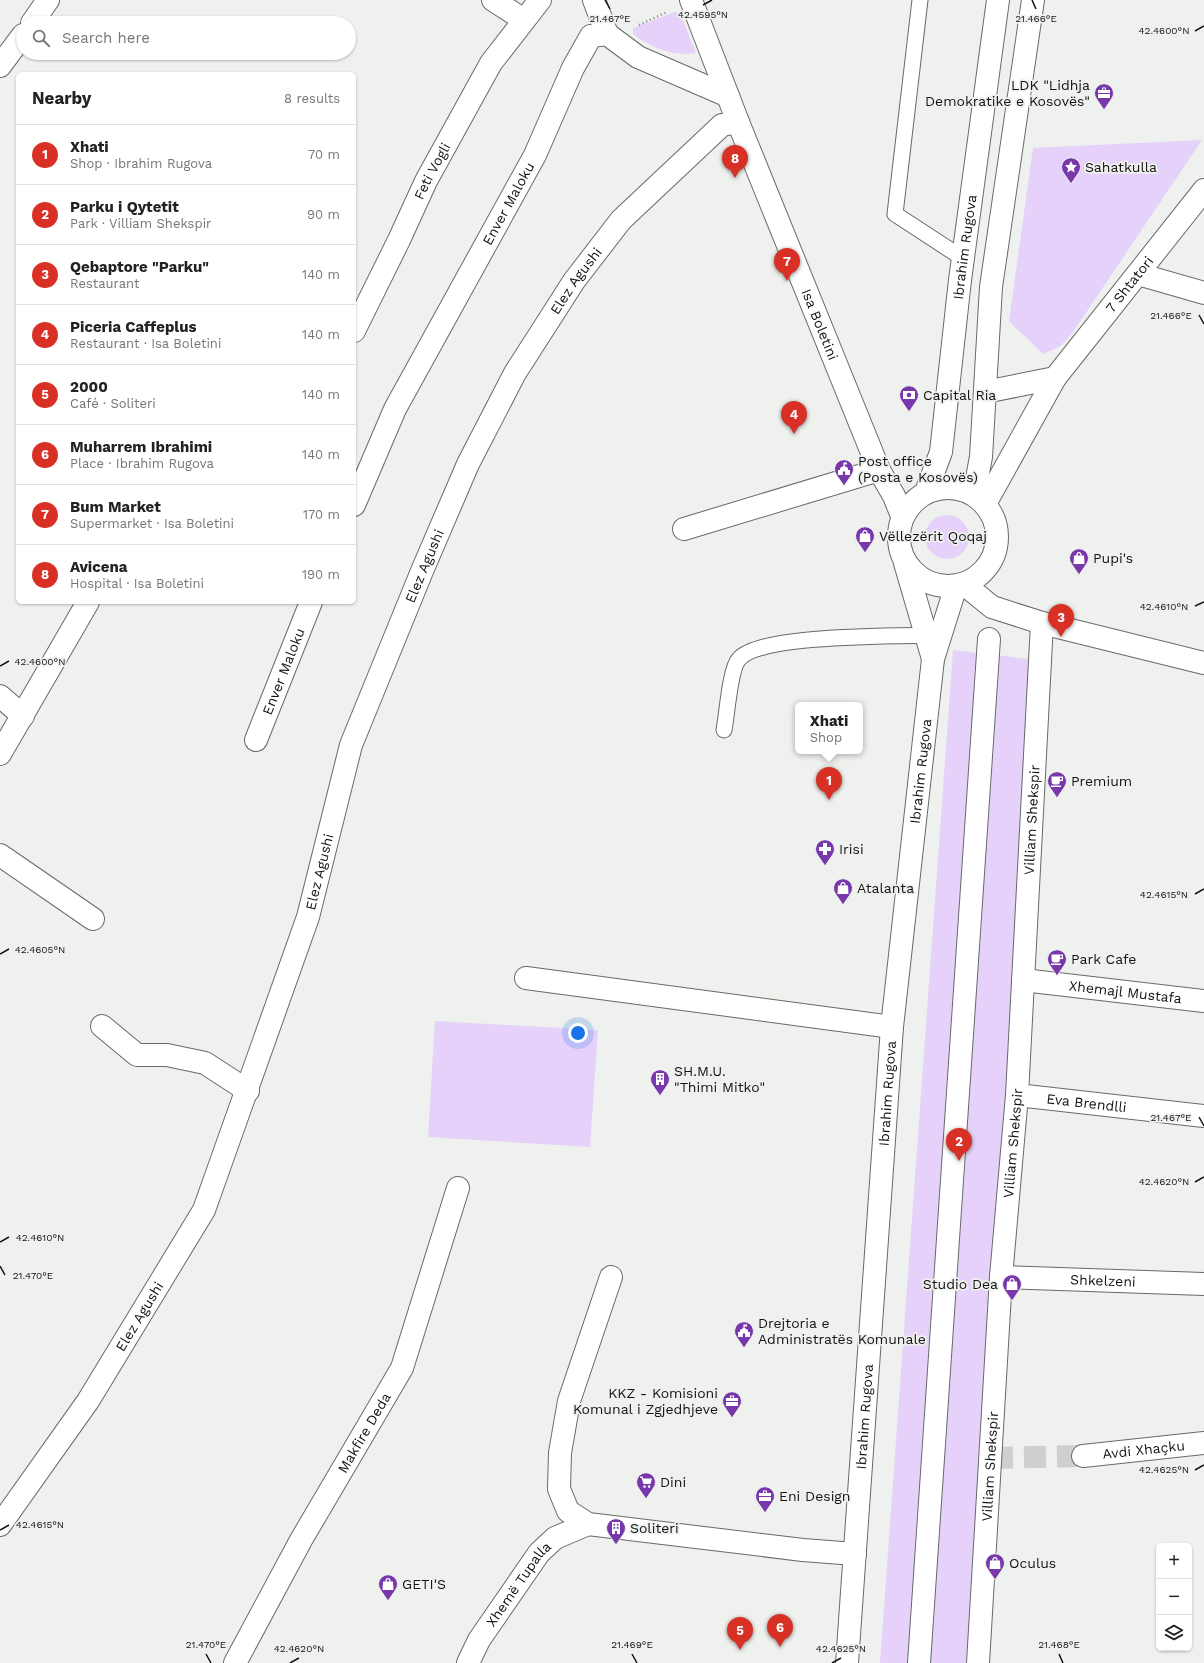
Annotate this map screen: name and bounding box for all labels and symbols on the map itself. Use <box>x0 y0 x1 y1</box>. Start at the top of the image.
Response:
text: 42.4595°N <box>678 9 728 20</box>
text: 21.467°E <box>590 13 630 24</box>
text: 21.466°E <box>1015 13 1057 24</box>
text: 42.4600°N <box>1138 25 1190 36</box>
place label: LDK "Lidhja Demokratike e Kosovës" <box>925 77 1090 109</box>
office icon: LDK "Lidhja Demokratike e Kosovës" <box>1093 82 1115 110</box>
street label: Feti Vogli <box>411 140 454 202</box>
pin: 8 <box>722 145 748 178</box>
place icon: Sahatkulla <box>1060 156 1082 184</box>
street label: Enver Maloku <box>479 159 537 248</box>
place label: Sahatkulla <box>1085 159 1157 175</box>
street label: Ibrahim Rugova <box>950 194 980 300</box>
street label: Elez Agushi <box>547 244 605 317</box>
pin: 7 <box>774 248 800 281</box>
street label: 7 Shtatori <box>1102 253 1156 315</box>
street label: Isa Boletini <box>798 286 842 362</box>
text: 21.466°E <box>1150 310 1192 321</box>
bank icon: Capital Ria <box>898 384 920 412</box>
place label: Capital Ria <box>923 387 996 403</box>
pin: 4 <box>781 401 807 434</box>
place label: Post office (Posta e Kosovës) <box>858 453 978 485</box>
public building icon: Post office (Posta e Kosovës) <box>833 458 855 486</box>
shop icon: Vëllezërit Qoqaj <box>854 525 876 553</box>
street label: Elez Agushi <box>402 527 447 605</box>
place label: Vëllezërit Qoqaj <box>879 528 987 544</box>
shop icon: Pupi's <box>1068 547 1090 575</box>
place label: Pupi's <box>1093 550 1133 566</box>
text: 42.4610°N <box>1140 601 1188 612</box>
pin: 3 <box>1048 604 1074 637</box>
street label: Enver Maloku <box>259 626 308 717</box>
text: 42.4600°N <box>14 656 66 667</box>
street label: Ibrahim Rugova <box>907 718 934 825</box>
street label: Villiam Shekspir <box>1021 764 1043 875</box>
pin: 1 <box>816 767 842 800</box>
cafe icon: Premium <box>1046 770 1068 798</box>
place label: Premium <box>1071 773 1132 789</box>
street label: Elez Agushi <box>302 832 337 912</box>
pharmacy icon: Irisi <box>814 838 836 866</box>
place label: Irisi <box>839 841 864 857</box>
shop icon: Atalanta <box>832 877 854 905</box>
place label: Atalanta <box>857 880 914 896</box>
text: 42.4615°N <box>1140 889 1188 900</box>
text: 42.4605°N <box>15 944 65 955</box>
cafe icon: Park Cafe <box>1046 948 1068 976</box>
place label: Park Cafe <box>1071 951 1136 967</box>
street label: Xhemajl Mustafa <box>1068 977 1183 1006</box>
your location <box>568 1023 588 1043</box>
street label: Ibrahim Rugova <box>876 1040 899 1147</box>
place label: SH.M.U. "Thimi Mitko" <box>674 1063 765 1095</box>
building icon: SH.M.U. "Thimi Mitko" <box>649 1068 671 1096</box>
street label: Villiam Shekspir <box>1000 1088 1025 1199</box>
street label: Eva Brendlli <box>1046 1090 1127 1115</box>
text: 21.467°E <box>1151 1112 1191 1123</box>
pin: 2 <box>946 1128 972 1161</box>
text: 42.4620°N <box>1139 1176 1189 1187</box>
text: 42.4610°N <box>16 1232 64 1243</box>
text: 21.470°E <box>13 1270 53 1281</box>
street label: Shkelzeni <box>1070 1271 1136 1290</box>
shop icon: Studio Dea <box>1001 1273 1023 1301</box>
place label: Studio Dea <box>923 1276 998 1292</box>
street label: Elez Agushi <box>112 1279 166 1354</box>
place label: Drejtoria e Administratës Komunale <box>758 1315 926 1347</box>
public building icon: Drejtoria e Administratës Komunale <box>733 1320 755 1348</box>
street label: Ibrahim Rugova <box>853 1363 876 1470</box>
place label: KKZ - Komisioni Komunal i Zgjedhjeve <box>573 1385 718 1417</box>
street label: Makfire Deda <box>334 1390 394 1476</box>
office icon: KKZ - Komisioni Komunal i Zgjedhjeve <box>721 1390 743 1418</box>
street label: Villiam Shekspir <box>978 1411 1001 1522</box>
street label: Avdi Xhaçku <box>1102 1437 1186 1462</box>
text: 42.4625°N <box>1139 1464 1189 1475</box>
supermarket icon: Dini <box>635 1471 657 1499</box>
place label: Dini <box>660 1474 686 1490</box>
office icon: Eni Design <box>754 1485 776 1513</box>
place label: Eni Design <box>779 1488 850 1504</box>
building icon: Soliteri <box>605 1517 627 1545</box>
text: 42.4615°N <box>16 1519 64 1530</box>
place label: Soliteri <box>630 1520 679 1536</box>
street label: Xhemë Tupalla <box>483 1538 554 1629</box>
shop icon: Oculus <box>984 1552 1006 1580</box>
place label: Oculus <box>1009 1555 1056 1571</box>
shop icon: GETI'S <box>377 1573 399 1601</box>
place label: GETI'S <box>402 1576 446 1592</box>
pin: 6 <box>767 1614 793 1647</box>
pin: 5 <box>727 1617 753 1650</box>
text: 21.470°E <box>186 1639 226 1650</box>
text: 21.469°E <box>611 1639 653 1650</box>
text: 21.468°E <box>1038 1639 1080 1650</box>
text: 42.4620°N <box>274 1643 324 1654</box>
text: 42.4625°N <box>816 1643 866 1654</box>

